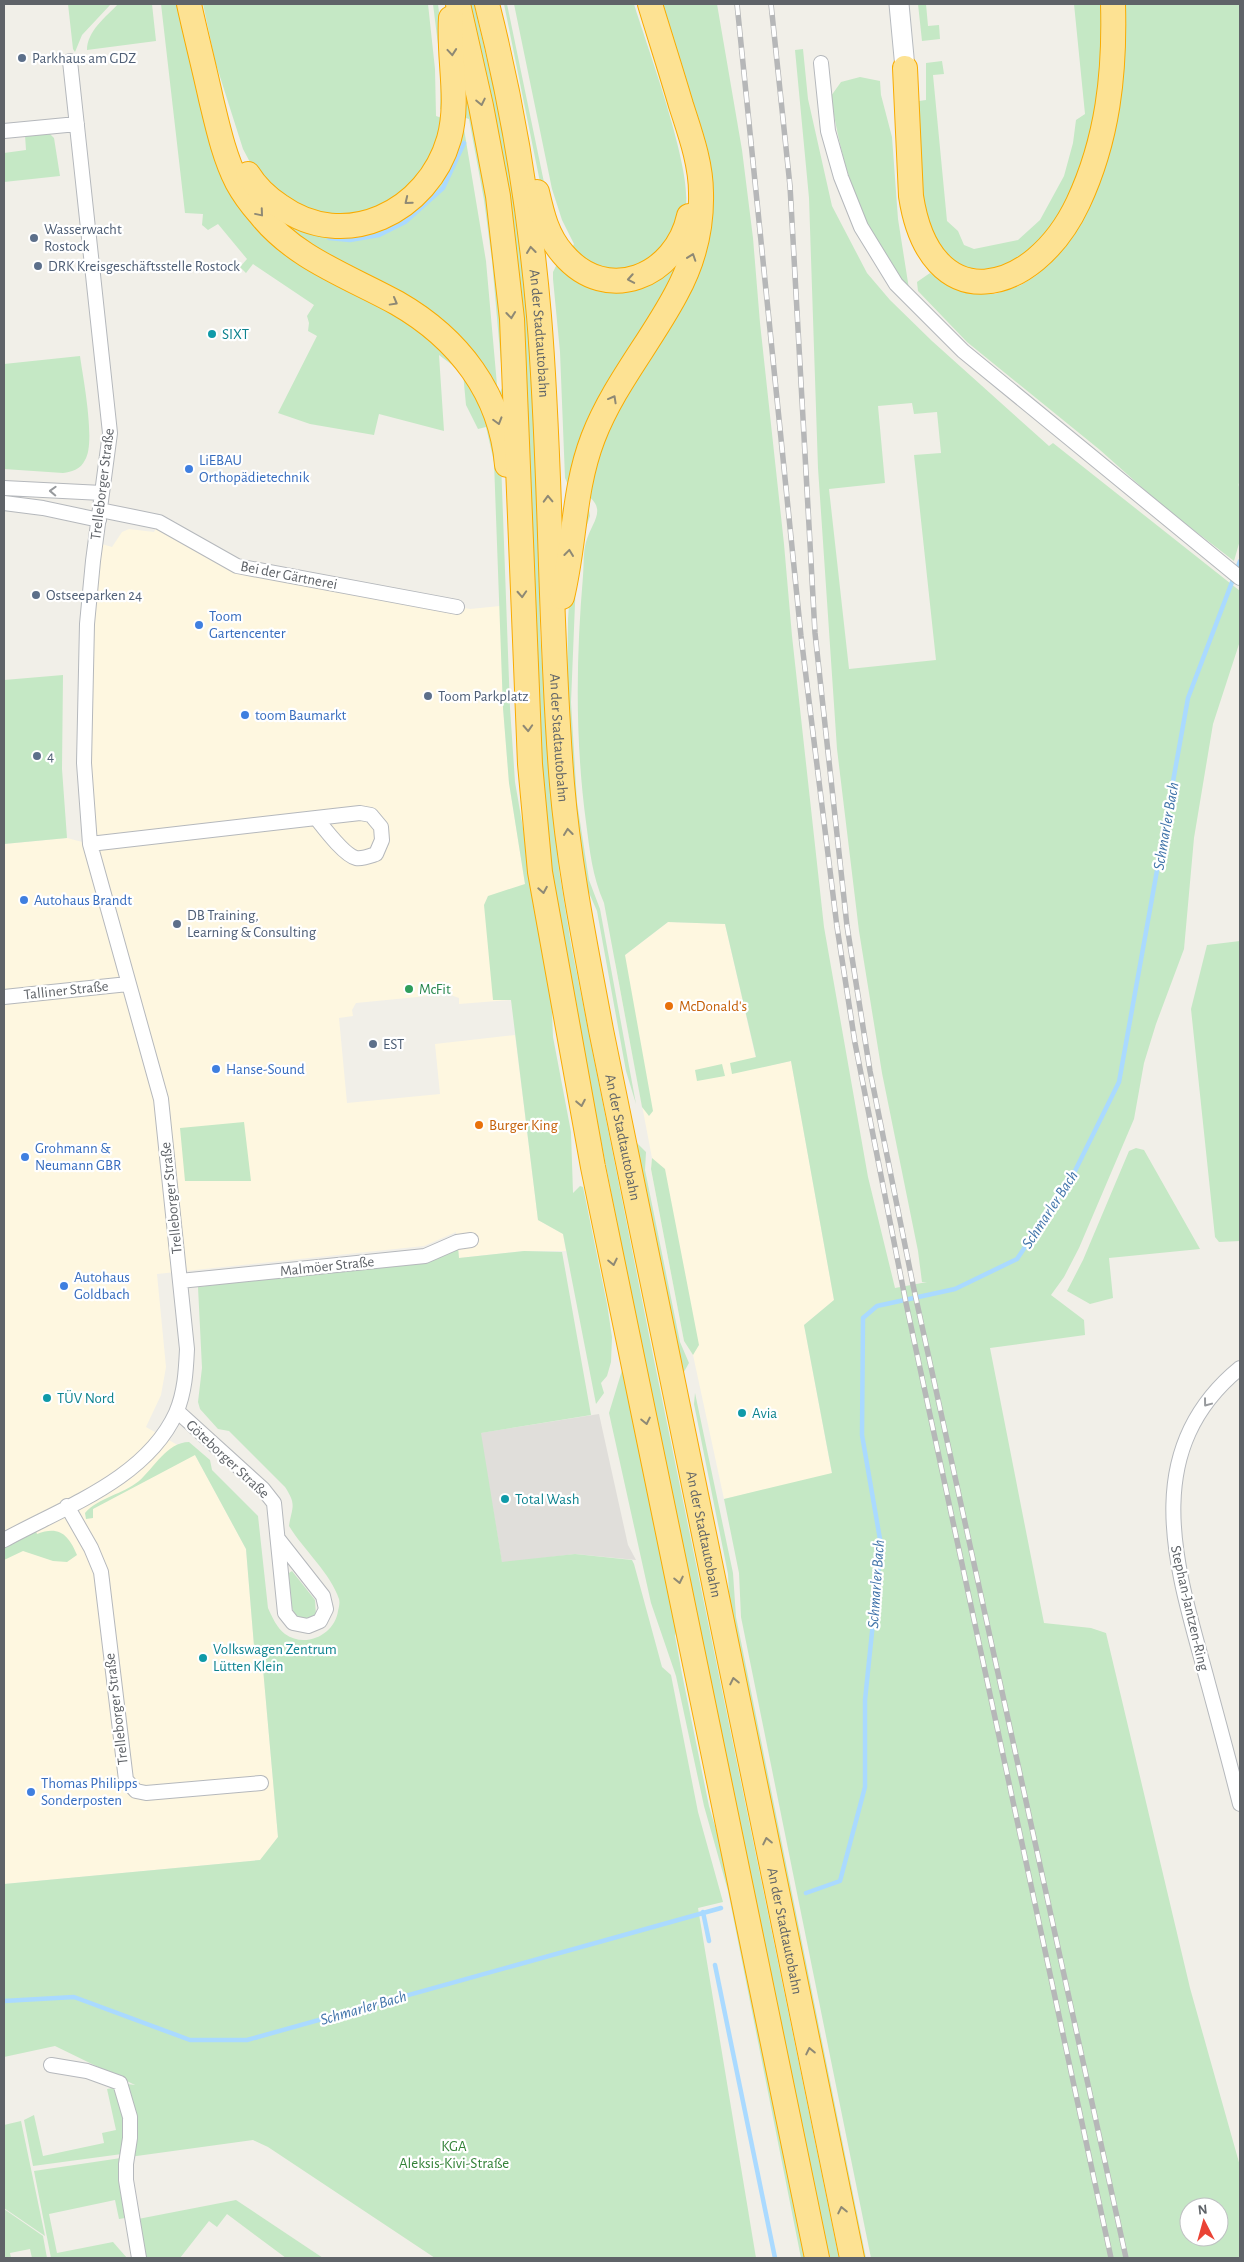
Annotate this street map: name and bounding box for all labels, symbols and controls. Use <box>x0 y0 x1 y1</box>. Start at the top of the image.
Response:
one-way arrow <box>446 49 457 57</box>
place label: Parkhaus am GDZ <box>32 51 136 66</box>
marker: Parkhaus am GDZ <box>16 52 28 64</box>
one-way arrow <box>475 98 485 107</box>
one-way arrow <box>405 195 414 204</box>
one-way arrow <box>254 208 263 217</box>
place label: Wasserwacht Rostock <box>44 222 122 254</box>
marker: Wasserwacht Rostock <box>28 232 40 244</box>
one-way arrow <box>526 246 537 254</box>
one-way arrow <box>686 253 696 262</box>
place label: DRK Kreisgeschäftsstelle Rostock <box>48 259 240 274</box>
marker: DRK Kreisgeschäftsstelle Rostock <box>32 260 44 272</box>
street label: An der Stadtautobahn <box>527 268 552 398</box>
one-way arrow <box>626 273 635 283</box>
one-way arrow <box>389 296 398 306</box>
one-way arrow <box>506 311 517 319</box>
place label: SIXT <box>222 327 250 342</box>
marker: SIXT <box>206 328 218 340</box>
one-way arrow <box>607 395 617 404</box>
one-way arrow <box>492 417 502 425</box>
street label: Trelleborger Straße <box>88 427 117 541</box>
place label: LiEBAU Orthopädietechnik <box>199 453 309 485</box>
marker: LiEBAU Orthopädietechnik <box>183 463 195 475</box>
one-way arrow <box>49 486 56 496</box>
one-way arrow <box>543 495 553 503</box>
one-way arrow <box>563 549 574 557</box>
street label: Bei der Gärtnerei <box>239 559 339 592</box>
place label: Ostseeparken 24 <box>46 588 142 603</box>
marker: Ostseeparken 24 <box>30 589 42 601</box>
one-way arrow <box>517 590 528 598</box>
place label: Toom Gartencenter <box>209 609 286 641</box>
marker: Toom Gartencenter <box>193 619 205 631</box>
street label: An der Stadtautobahn <box>547 673 571 803</box>
place label: Toom Parkplatz <box>438 689 529 704</box>
marker: Toom Parkplatz <box>422 690 434 702</box>
place label: toom Baumarkt <box>255 708 347 723</box>
marker: toom Baumarkt <box>239 709 251 721</box>
one-way arrow <box>523 724 533 732</box>
place label: 4 <box>47 749 54 764</box>
marker: 4 <box>31 750 43 762</box>
water label: Schmarler Bach <box>1150 781 1182 871</box>
one-way arrow <box>563 828 574 836</box>
one-way arrow <box>537 886 548 894</box>
place label: Autohaus Brandt <box>34 893 132 908</box>
marker: Autohaus Brandt <box>18 894 30 906</box>
place label: DB Training, Learning & Consulting <box>187 908 317 940</box>
marker: DB Training, Learning & Consulting <box>171 918 183 930</box>
street label: Talliner Straße <box>23 979 109 1002</box>
place label: McFit <box>419 982 451 997</box>
marker: McFit <box>403 983 415 995</box>
place label: McDonald's <box>679 999 747 1014</box>
marker: McDonald's <box>663 1000 675 1012</box>
place label: EST <box>383 1037 405 1052</box>
marker: EST <box>367 1038 379 1050</box>
place label: Hanse-Sound <box>226 1062 305 1077</box>
marker: Hanse-Sound <box>210 1063 222 1075</box>
street label: An der Stadtautobahn <box>602 1073 643 1202</box>
one-way arrow <box>575 1099 586 1107</box>
place label: Burger King <box>489 1118 559 1133</box>
marker: Burger King <box>473 1119 485 1131</box>
place label: Grohmann & Neumann GBR <box>35 1141 121 1173</box>
street label: Trelleborger Straße <box>158 1141 185 1255</box>
marker: Grohmann & Neumann GBR <box>19 1151 31 1163</box>
water label: Schmarler Bach <box>1019 1168 1081 1251</box>
street label: Malmöer Straße <box>279 1254 375 1279</box>
one-way arrow <box>607 1258 618 1267</box>
place label: Autohaus Goldbach <box>74 1270 130 1302</box>
marker: Autohaus Goldbach <box>58 1280 70 1292</box>
place label: TÜV Nord <box>57 1389 115 1406</box>
marker: TÜV Nord <box>41 1392 53 1404</box>
one-way arrow <box>1204 1397 1212 1406</box>
place label: Avia <box>752 1406 777 1421</box>
marker: Avia <box>736 1407 748 1419</box>
street label: Göteborger Straße <box>183 1417 272 1502</box>
one-way arrow <box>640 1417 651 1426</box>
street label: An der Stadtautobahn <box>683 1470 724 1599</box>
place label: Total Wash <box>515 1492 580 1507</box>
marker: Total Wash <box>499 1493 511 1505</box>
water label: Schmarler Bach <box>865 1539 887 1629</box>
street label: Stephan-Jantzen-Ring <box>1168 1544 1211 1673</box>
one-way arrow <box>673 1576 684 1585</box>
place label: Volkswagen Zentrum Lütten Klein <box>213 1642 337 1674</box>
street label: Trelleborger Straße <box>102 1652 131 1766</box>
marker: Volkswagen Zentrum Lütten Klein <box>197 1652 209 1664</box>
one-way arrow <box>730 1677 740 1686</box>
place label: Thomas Philipps Sonderposten <box>41 1776 138 1808</box>
marker: Thomas Philipps Sonderposten <box>25 1786 37 1798</box>
one-way arrow <box>762 1836 773 1845</box>
street label: An der Stadtautobahn <box>764 1866 805 1996</box>
water label: Schmarler Bach <box>318 1988 408 2028</box>
one-way arrow <box>805 2047 816 2056</box>
park label: KGA Aleksis-Kivi-Straße <box>399 2139 509 2171</box>
north arrow <box>1179 2197 1229 2247</box>
text: N <box>1197 2203 1208 2218</box>
one-way arrow <box>837 2206 848 2215</box>

